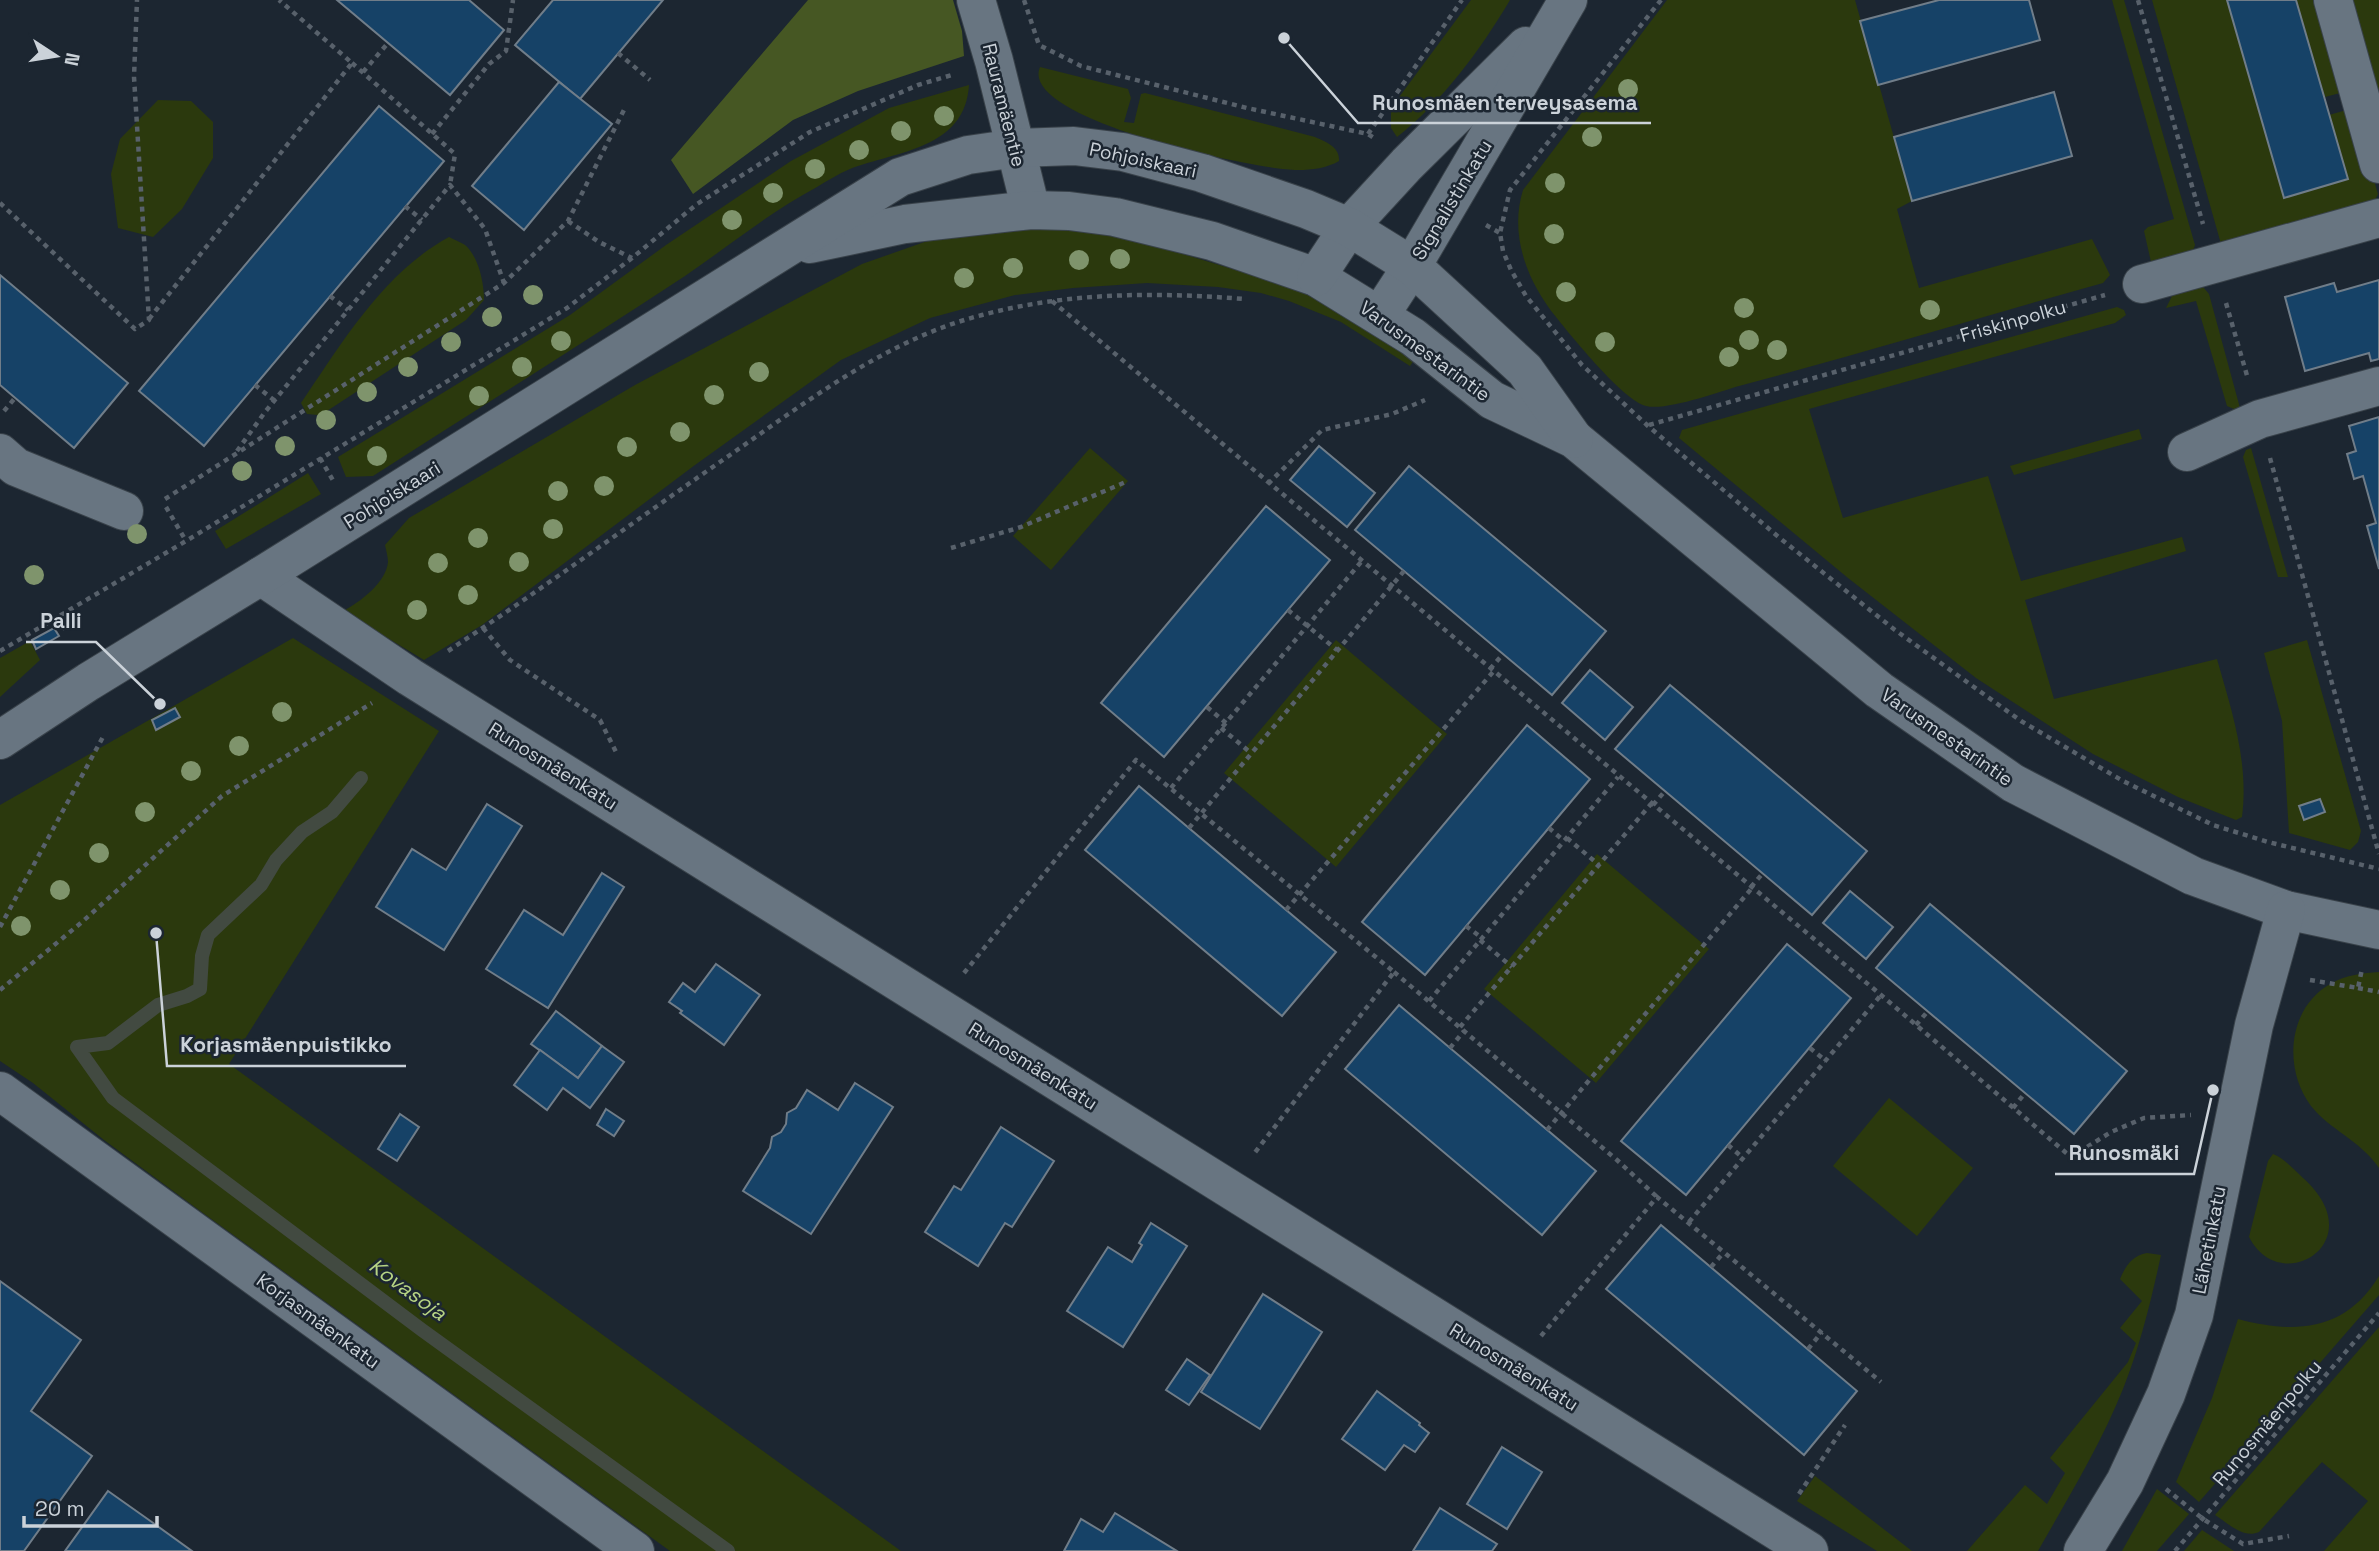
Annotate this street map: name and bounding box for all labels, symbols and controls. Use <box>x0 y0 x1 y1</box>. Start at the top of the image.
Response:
north arrow <box>21 21 91 91</box>
street label: Rauramäentie <box>977 41 1031 169</box>
text: N <box>59 51 86 68</box>
callout: Runosmäen terveysasema <box>1358 81 1651 123</box>
text: Runosmäen terveysasema <box>1372 89 1638 116</box>
street label: Signalistinkatu <box>1406 135 1498 265</box>
street label: Pohjoiskaari <box>1087 136 1199 184</box>
street label: Friskinpolku <box>1957 294 2069 348</box>
street label: Varusmestarintie <box>1355 295 1495 407</box>
street label: Pohjoiskaari <box>339 455 445 535</box>
callout: Palli <box>26 600 96 642</box>
text: Palli <box>40 607 82 634</box>
street label: Varusmestarintie <box>1876 682 2018 792</box>
street label: Runosmäenkatu <box>484 716 622 816</box>
street label: Runosmäenkatu <box>964 1016 1102 1116</box>
callout: Korjasmäenpuistikko <box>167 1024 406 1066</box>
text: Korjasmäenpuistikko <box>180 1031 392 1058</box>
callout: Runosmäki <box>2055 1132 2194 1174</box>
text: Runosmäki <box>2069 1139 2179 1166</box>
street label: Lähetinkatu <box>2186 1184 2232 1296</box>
water label: Kovasoja <box>364 1252 453 1327</box>
street label: Korjasmäenkatu <box>251 1268 385 1374</box>
street label: Runosmäenkatu <box>1445 1317 1583 1417</box>
street label: Runosmäenpolku <box>2207 1355 2327 1491</box>
scale bar <box>24 1484 158 1528</box>
text: 20 m <box>35 1495 85 1522</box>

